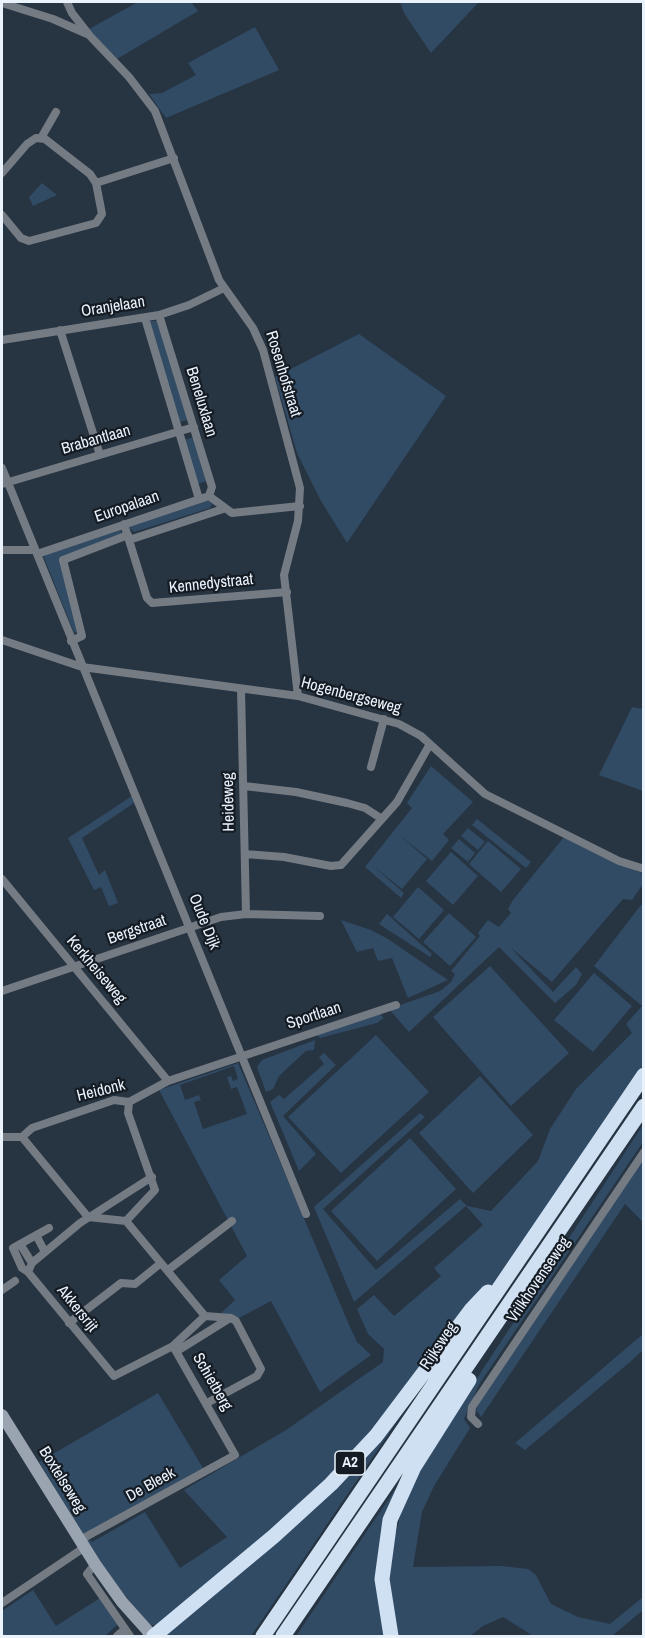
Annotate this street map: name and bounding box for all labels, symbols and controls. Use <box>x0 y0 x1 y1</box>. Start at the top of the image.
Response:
street label: Oranjelaan <box>80 292 146 322</box>
street label: Rosenhofstraat <box>261 329 305 419</box>
street label: Beneluxlaan <box>181 365 221 439</box>
street label: Brabantlaan <box>59 421 133 459</box>
street label: Europalaan <box>92 487 162 527</box>
street label: Kennedystraat <box>168 570 254 598</box>
street label: Hogenbergseweg <box>299 673 403 719</box>
street label: Heideweg <box>219 772 239 832</box>
street label: Oude Dijk <box>184 891 224 953</box>
street label: Bergstraat <box>105 911 169 949</box>
street label: Kerkheiseweg <box>62 932 130 1008</box>
street label: Sportlaan <box>284 998 344 1034</box>
street label: Heidonk <box>75 1076 127 1106</box>
street label: Vrilkhovenseweg <box>503 1233 575 1327</box>
street label: Akkersrijt <box>52 1282 102 1336</box>
street label: Rijksweg <box>416 1319 462 1373</box>
street label: Schietberg <box>188 1350 236 1414</box>
street label: Boxtelseweg <box>34 1443 90 1517</box>
road number: A2 <box>335 1451 365 1475</box>
street label: De Bleek <box>123 1464 179 1506</box>

